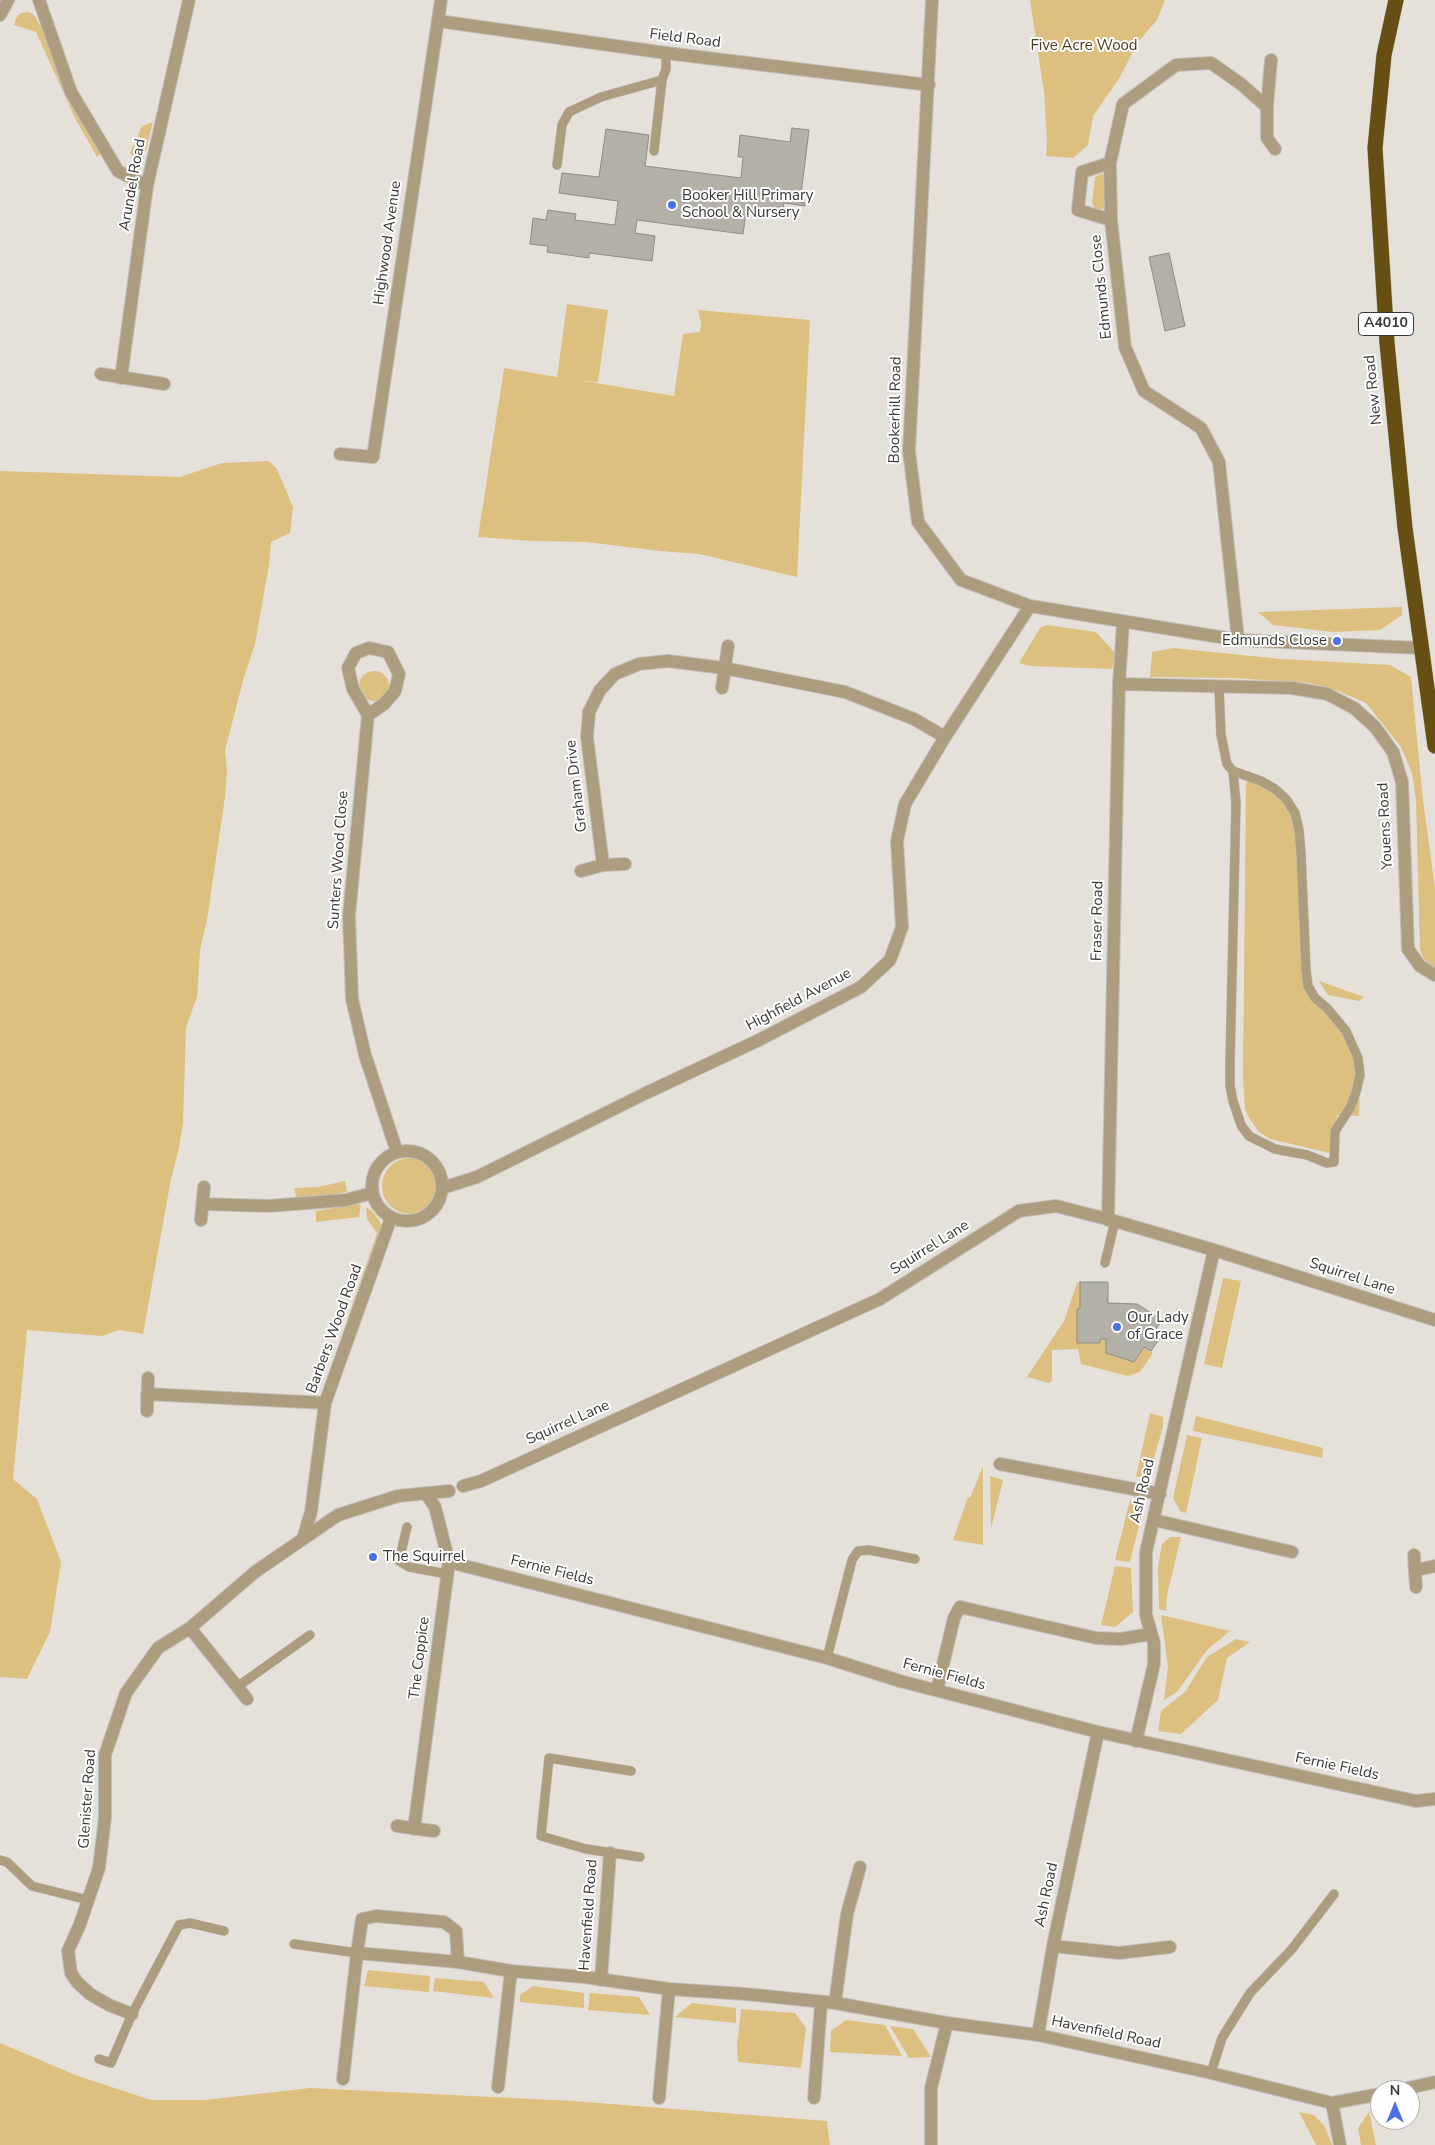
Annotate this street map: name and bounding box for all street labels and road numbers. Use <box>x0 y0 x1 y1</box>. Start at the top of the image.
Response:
street label: Field Road <box>648 26 722 52</box>
street label: Arundel Road <box>116 138 150 232</box>
street label: Highwood Avenue <box>370 180 406 306</box>
street label: Edmunds Close <box>1088 234 1116 340</box>
road number: A4010 <box>1358 312 1414 336</box>
street label: New Road <box>1361 354 1387 426</box>
street label: Bookerhill Road <box>886 356 906 464</box>
street label: Graham Drive <box>562 739 592 833</box>
street label: Youens Road <box>1375 782 1397 870</box>
street label: Sunters Wood Close <box>325 790 353 930</box>
street label: Fraser Road <box>1088 881 1108 961</box>
street label: Highfield Avenue <box>743 965 855 1035</box>
street label: Squirrel Lane <box>887 1217 973 1279</box>
street label: Squirrel Lane <box>1307 1255 1397 1299</box>
street label: Barbers Wood Road <box>303 1262 367 1396</box>
street label: Squirrel Lane <box>524 1397 612 1449</box>
street label: Ash Road <box>1127 1457 1159 1525</box>
street label: Fernie Fields <box>509 1552 595 1590</box>
street label: The Coppice <box>406 1616 434 1700</box>
street label: Fernie Fields <box>901 1655 987 1695</box>
street label: Glenister Road <box>76 1749 100 1849</box>
street label: Fernie Fields <box>1293 1749 1381 1785</box>
street label: Havenfield Road <box>576 1859 602 1971</box>
street label: Ash Road <box>1031 1861 1063 1929</box>
street label: Havenfield Road <box>1050 2013 1162 2053</box>

